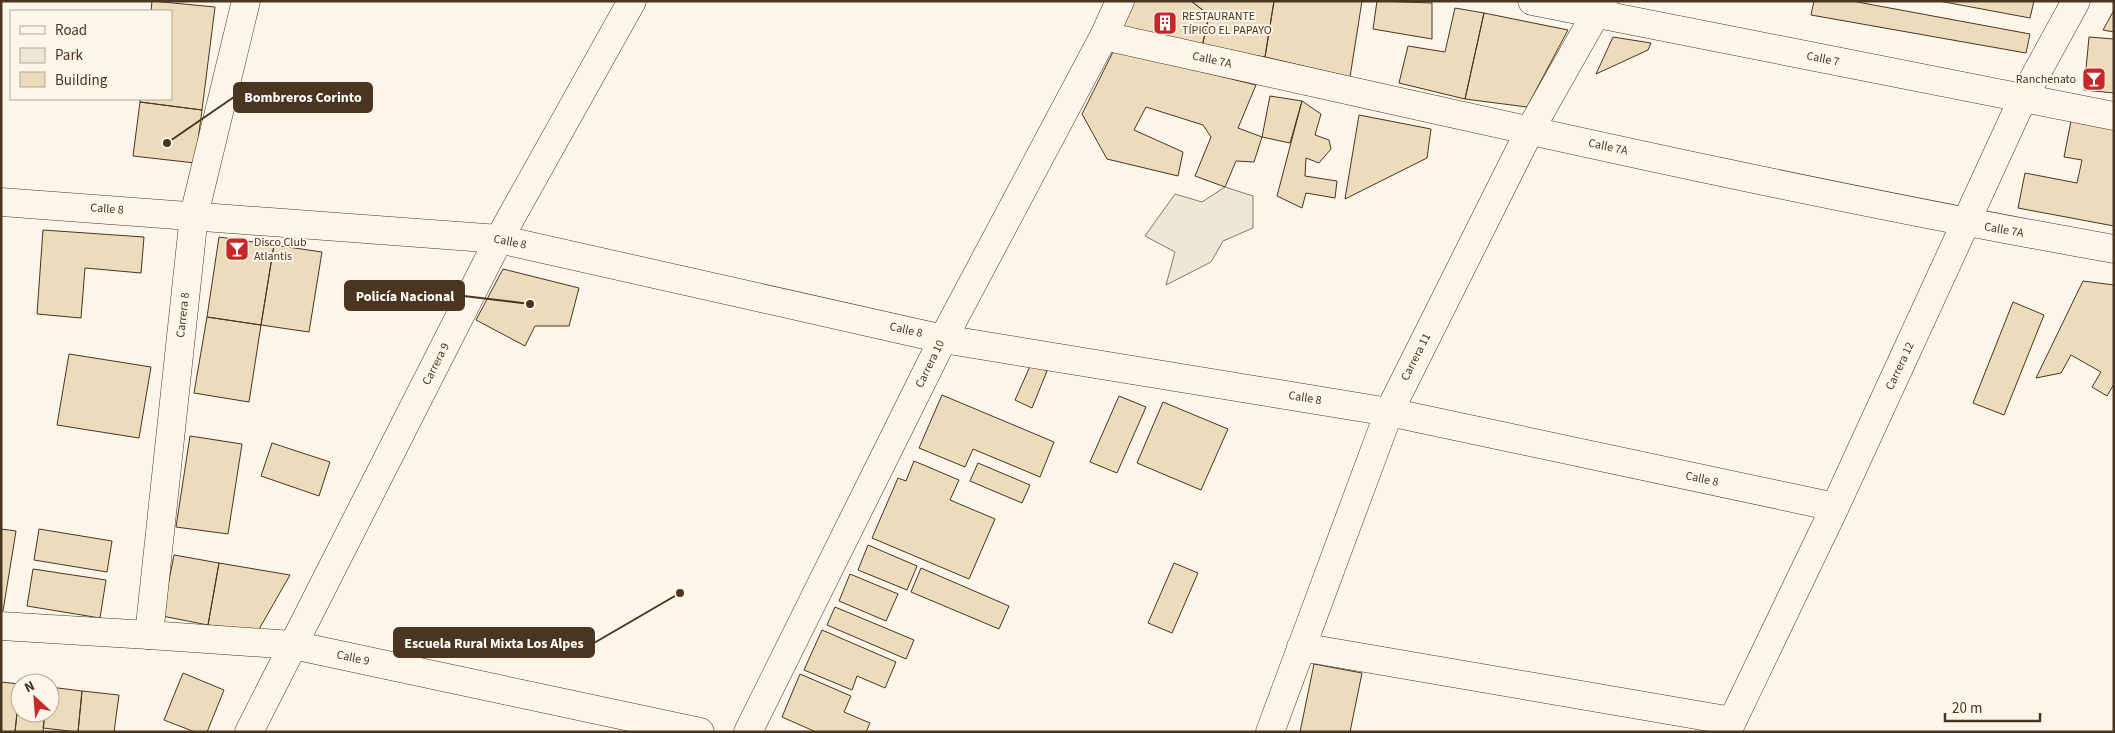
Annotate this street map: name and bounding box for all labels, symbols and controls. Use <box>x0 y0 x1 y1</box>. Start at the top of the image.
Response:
place label: RESTAURANTE TÍPICO EL PAPAYO <box>1182 8 1272 39</box>
legend <box>10 10 172 100</box>
building icon: RESTAURANTE TÍPICO EL PAPAYO <box>1152 10 1178 36</box>
text: Road <box>55 20 87 41</box>
text: Park <box>55 45 84 66</box>
street label: Calle 7 <box>1805 47 1841 71</box>
street label: Calle 7A <box>1191 48 1234 73</box>
bar icon: Ranchenato <box>2081 66 2107 92</box>
text: Building <box>55 70 108 91</box>
place label: Ranchenato <box>2016 71 2076 88</box>
callout: Bombreros Corinto <box>234 83 372 112</box>
text: Bombreros Corinto <box>244 88 362 108</box>
street label: Calle 7A <box>1587 135 1630 160</box>
street label: Calle 8 <box>90 199 124 219</box>
street label: Calle 7A <box>1983 218 2026 242</box>
street label: Calle 8 <box>492 230 528 254</box>
place label: Disco Club Atlantis <box>254 234 307 265</box>
bar icon: Disco Club Atlantis <box>224 236 250 262</box>
callout: Policía Nacional <box>345 281 464 310</box>
text: Policía Nacional <box>356 287 454 307</box>
street label: Carrera 8 <box>172 292 194 338</box>
street label: Calle 8 <box>888 318 924 342</box>
street label: Carrera 11 <box>1397 330 1435 384</box>
street label: Carrera 10 <box>911 337 949 391</box>
street label: Carrera 12 <box>1881 339 1919 393</box>
street label: Carrera 9 <box>418 340 454 388</box>
street label: Calle 8 <box>1287 387 1323 409</box>
street label: Calle 8 <box>1684 467 1720 491</box>
callout: Escuela Rural Mixta Los Alpes <box>394 628 594 657</box>
text: Escuela Rural Mixta Los Alpes <box>404 634 584 654</box>
street label: Calle 9 <box>335 646 371 670</box>
north arrow <box>10 673 60 723</box>
text: N <box>21 676 38 698</box>
scale bar <box>1945 690 2040 722</box>
text: 20 m <box>1952 698 1982 719</box>

